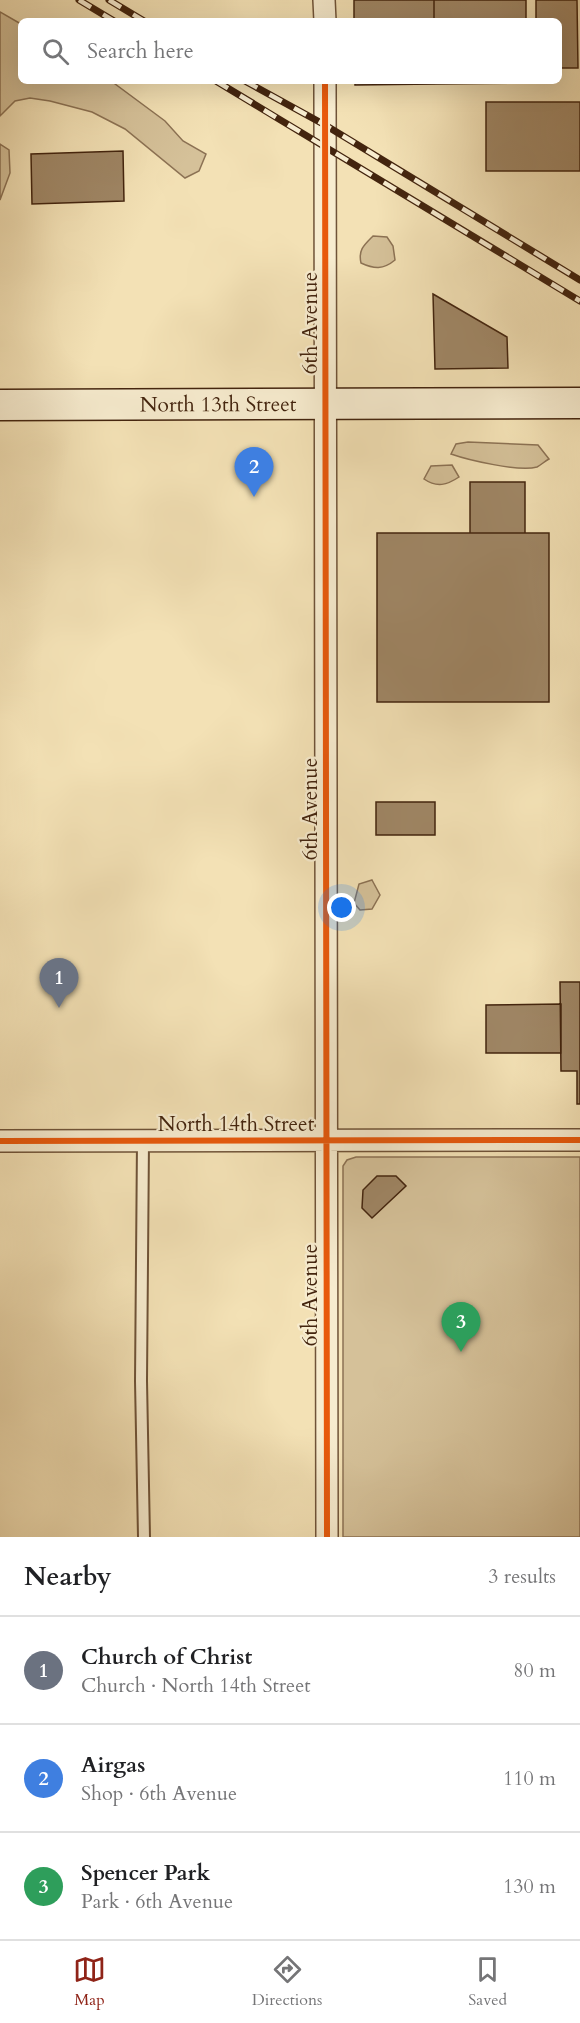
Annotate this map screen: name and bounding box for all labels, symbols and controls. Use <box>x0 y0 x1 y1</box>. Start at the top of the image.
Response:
search box <box>18 18 562 84</box>
icon: search <box>39 35 72 68</box>
text: Search here <box>87 36 194 66</box>
street label: 6th Avenue <box>296 272 325 374</box>
street label: North 13th Street <box>140 389 297 419</box>
pin: 2 <box>234 448 274 497</box>
street label: 6th Avenue <box>296 758 325 860</box>
your location <box>327 893 356 922</box>
pin: 1 <box>40 958 78 1008</box>
street label: North 14th Street <box>158 1110 315 1139</box>
street label: 6th Avenue <box>296 1244 325 1346</box>
pin: 3 <box>442 1302 480 1352</box>
text: Nearby <box>24 1559 112 1594</box>
text: 3 results <box>488 1563 556 1590</box>
text: Church of Christ <box>81 1642 252 1672</box>
text: 1 <box>38 1657 49 1684</box>
text: 80 m <box>513 1657 556 1684</box>
text: Church · North 14th Street <box>81 1672 311 1699</box>
text: Airgas <box>81 1750 145 1780</box>
text: 2 <box>38 1765 49 1792</box>
text: 110 m <box>503 1765 556 1792</box>
text: Shop · 6th Avenue <box>81 1780 237 1807</box>
text: Spencer Park <box>81 1858 210 1888</box>
text: 3 <box>38 1873 49 1900</box>
text: 130 m <box>503 1873 556 1900</box>
text: Park · 6th Avenue <box>81 1888 233 1915</box>
tab: Map <box>73 1953 106 2011</box>
tab: Directions <box>252 1953 322 2011</box>
tab: Saved <box>468 1953 507 2011</box>

